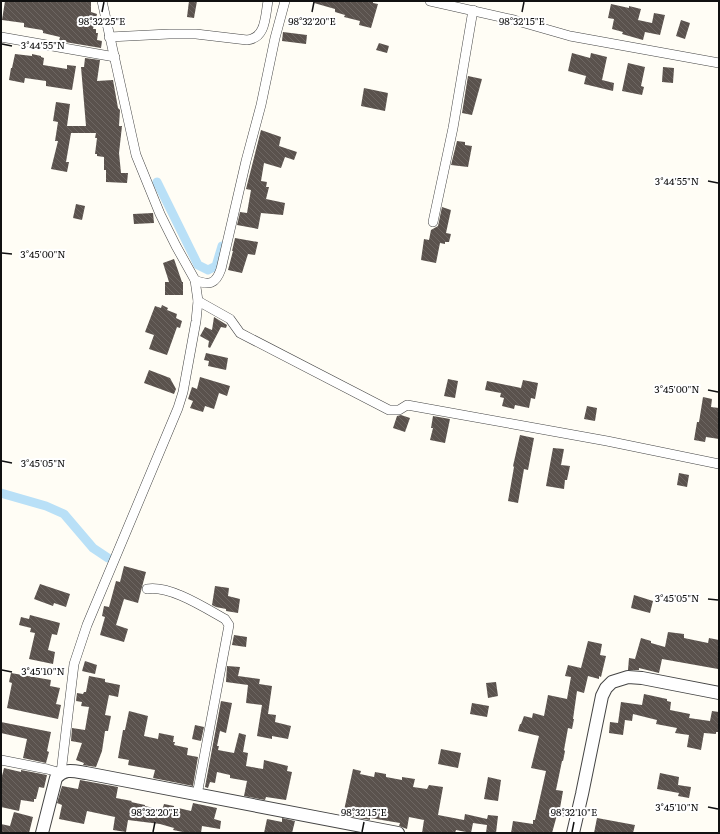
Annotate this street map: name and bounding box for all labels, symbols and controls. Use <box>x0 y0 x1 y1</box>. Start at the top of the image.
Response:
text: 98°32'25"E <box>79 13 125 28</box>
text: 98°32'20"E <box>288 13 336 28</box>
text: 98°32'15"E <box>499 13 545 28</box>
text: 3°44'55"N <box>21 37 65 52</box>
text: 3°44'55"N <box>655 173 699 188</box>
text: 3°45'00"N <box>20 246 66 261</box>
text: 3°45'00"N <box>654 381 700 396</box>
text: 3°45'05"N <box>21 455 65 470</box>
text: 3°45'05"N <box>655 590 699 605</box>
text: 3°45'10"N <box>21 663 65 678</box>
text: 3°45'10"N <box>655 799 699 814</box>
text: 98°32'20"E <box>131 804 179 819</box>
text: 98°32'15"E <box>341 804 387 819</box>
text: 98°32'10"E <box>551 804 597 819</box>

